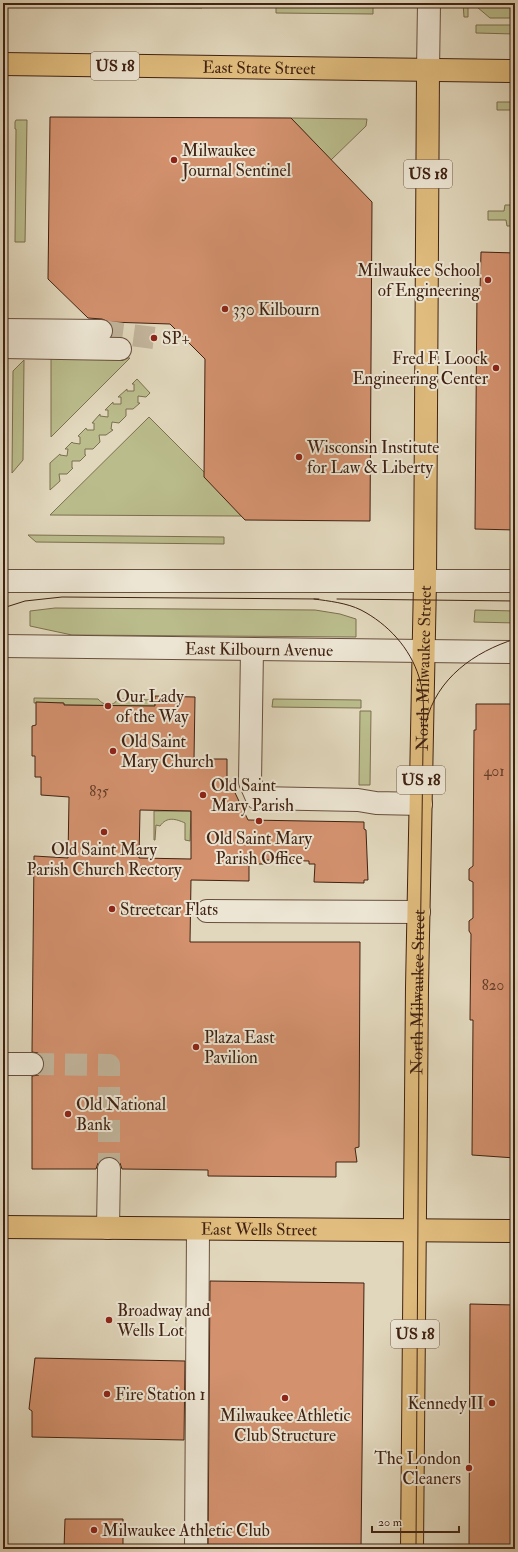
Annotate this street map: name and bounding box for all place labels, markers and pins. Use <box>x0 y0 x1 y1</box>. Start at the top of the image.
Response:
place label: Milwaukee Journal Sentinel <box>181 140 292 182</box>
marker: Milwaukee Journal Sentinel <box>169 155 179 165</box>
place label: Milwaukee School of Engineering <box>357 260 481 301</box>
marker: Milwaukee School of Engineering <box>483 275 493 285</box>
place label: 330 Kilbourn <box>233 299 320 320</box>
marker: 330 Kilbourn <box>220 304 230 314</box>
place label: SP+ <box>162 328 190 349</box>
marker: SP+ <box>149 333 159 343</box>
place label: Fred F. Loock Engineering Center <box>352 348 489 389</box>
marker: Fred F. Loock Engineering Center <box>491 363 501 373</box>
place label: Wisconsin Institute for Law & Liberty <box>306 437 439 479</box>
marker: Wisconsin Institute for Law & Liberty <box>294 452 304 462</box>
place label: Our Lady of the Way <box>116 686 189 728</box>
marker: Our Lady of the Way <box>103 701 113 711</box>
place label: Old Saint Mary Church <box>121 731 214 773</box>
marker: Old Saint Mary Church <box>108 746 118 756</box>
place label: Old Saint Mary Parish <box>211 775 294 817</box>
marker: Old Saint Mary Parish <box>198 790 208 800</box>
marker: Old Saint Mary Parish Office <box>254 816 264 826</box>
marker: Old Saint Mary Parish Church Rectory <box>99 827 109 837</box>
place label: Old Saint Mary Parish Office <box>206 828 312 869</box>
place label: Old Saint Mary Parish Church Rectory <box>27 839 182 881</box>
place label: Streetcar Flats <box>120 899 218 920</box>
marker: Streetcar Flats <box>107 904 117 914</box>
place label: Plaza East Pavilion <box>204 1027 275 1068</box>
marker: Plaza East Pavilion <box>191 1042 201 1052</box>
place label: Old National Bank <box>76 1094 167 1135</box>
marker: Old National Bank <box>63 1109 73 1119</box>
place label: Broadway and Wells Lot <box>116 1300 211 1341</box>
marker: Broadway and Wells Lot <box>104 1315 114 1325</box>
place label: Fire Station 1 <box>115 1384 206 1405</box>
marker: Fire Station 1 <box>102 1389 112 1399</box>
marker: Milwaukee Athletic Club Structure <box>280 1393 290 1403</box>
place label: Kennedy II <box>407 1393 484 1415</box>
marker: Kennedy II <box>487 1398 497 1408</box>
place label: Milwaukee Athletic Club Structure <box>220 1405 350 1446</box>
place label: The London Cleaners <box>374 1448 461 1489</box>
marker: The London Cleaners <box>464 1463 474 1473</box>
place label: Milwaukee Athletic Club <box>102 1520 270 1541</box>
marker: Milwaukee Athletic Club <box>89 1525 99 1535</box>

